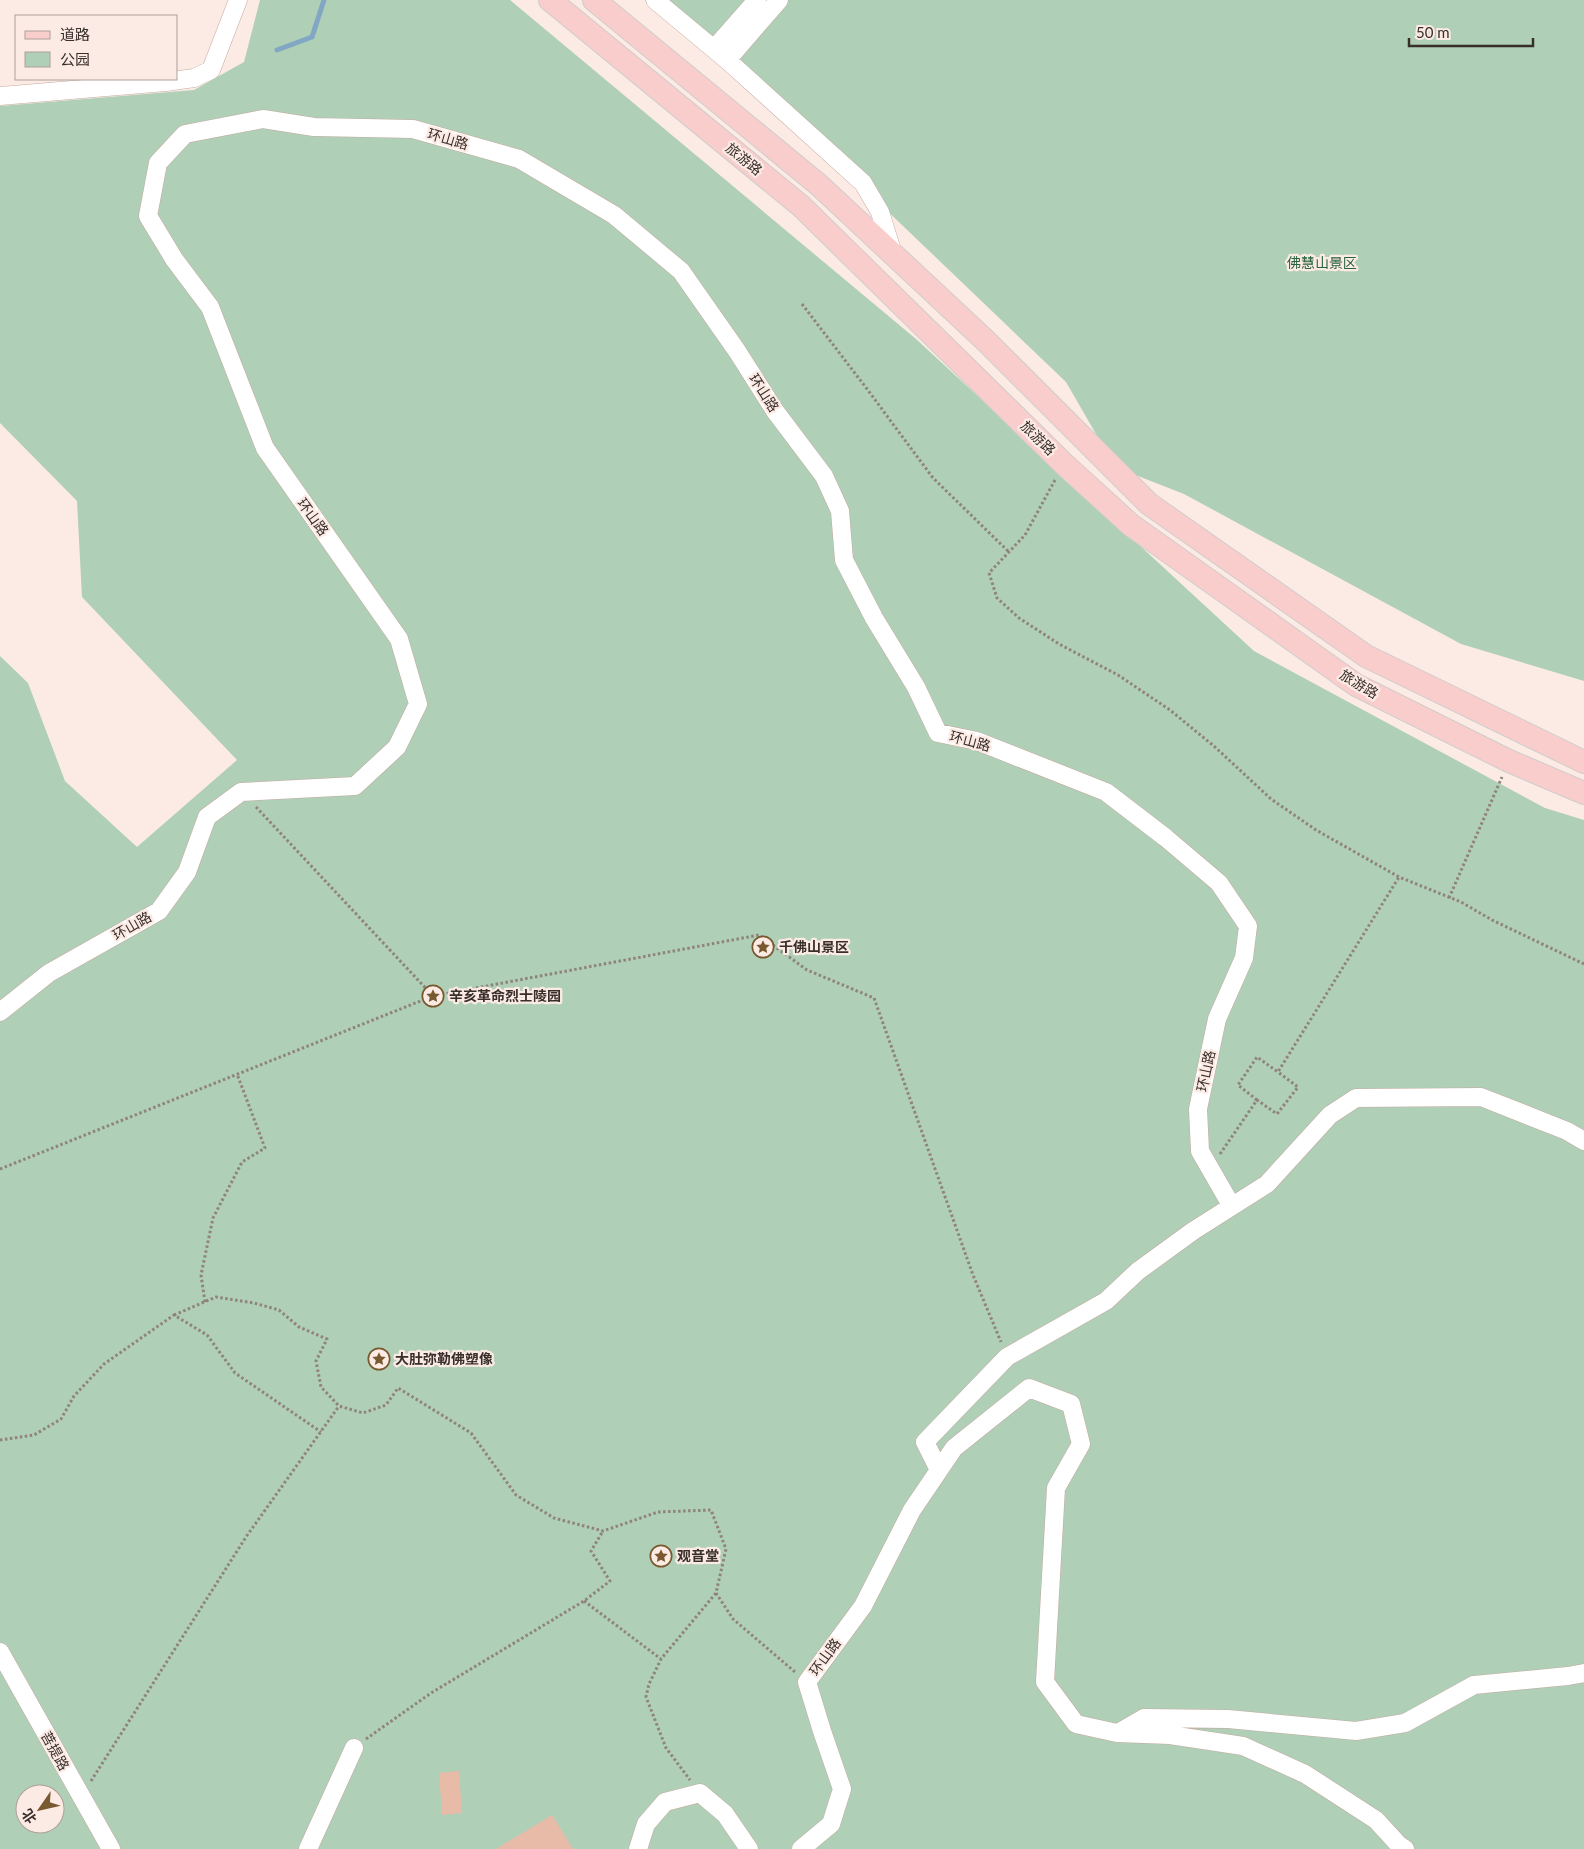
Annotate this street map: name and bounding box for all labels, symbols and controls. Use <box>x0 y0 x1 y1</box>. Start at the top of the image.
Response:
legend <box>15 15 178 80</box>
scale bar <box>1409 15 1533 47</box>
text: 50 m <box>1416 23 1450 41</box>
text: 道路 <box>60 25 90 43</box>
text: 公园 <box>60 50 90 68</box>
street label: 环山路 <box>426 125 471 152</box>
street label: 旅游路 <box>723 139 766 178</box>
park label: 佛慧山景区 <box>1287 254 1357 271</box>
street label: 环山路 <box>746 370 783 415</box>
street label: 旅游路 <box>1017 417 1059 458</box>
street label: 环山路 <box>294 495 333 539</box>
street label: 旅游路 <box>1337 665 1382 702</box>
street label: 环山路 <box>948 727 993 754</box>
street label: 环山路 <box>109 908 154 943</box>
place icon: 千佛山景区 <box>751 935 775 959</box>
place label: 千佛山景区 <box>779 938 849 955</box>
place icon: 辛亥革命烈士陵园 <box>421 984 445 1008</box>
place label: 辛亥革命烈士陵园 <box>449 987 561 1004</box>
street label: 环山路 <box>1193 1049 1218 1093</box>
place icon: 大肚弥勒佛塑像 <box>367 1347 391 1371</box>
place label: 大肚弥勒佛塑像 <box>395 1350 493 1367</box>
place icon: 观音堂 <box>649 1544 673 1568</box>
place label: 观音堂 <box>677 1547 719 1564</box>
street label: 环山路 <box>805 1635 844 1679</box>
street label: 菩提路 <box>38 1728 73 1773</box>
north arrow <box>15 1784 65 1834</box>
text: 北 <box>18 1806 40 1827</box>

